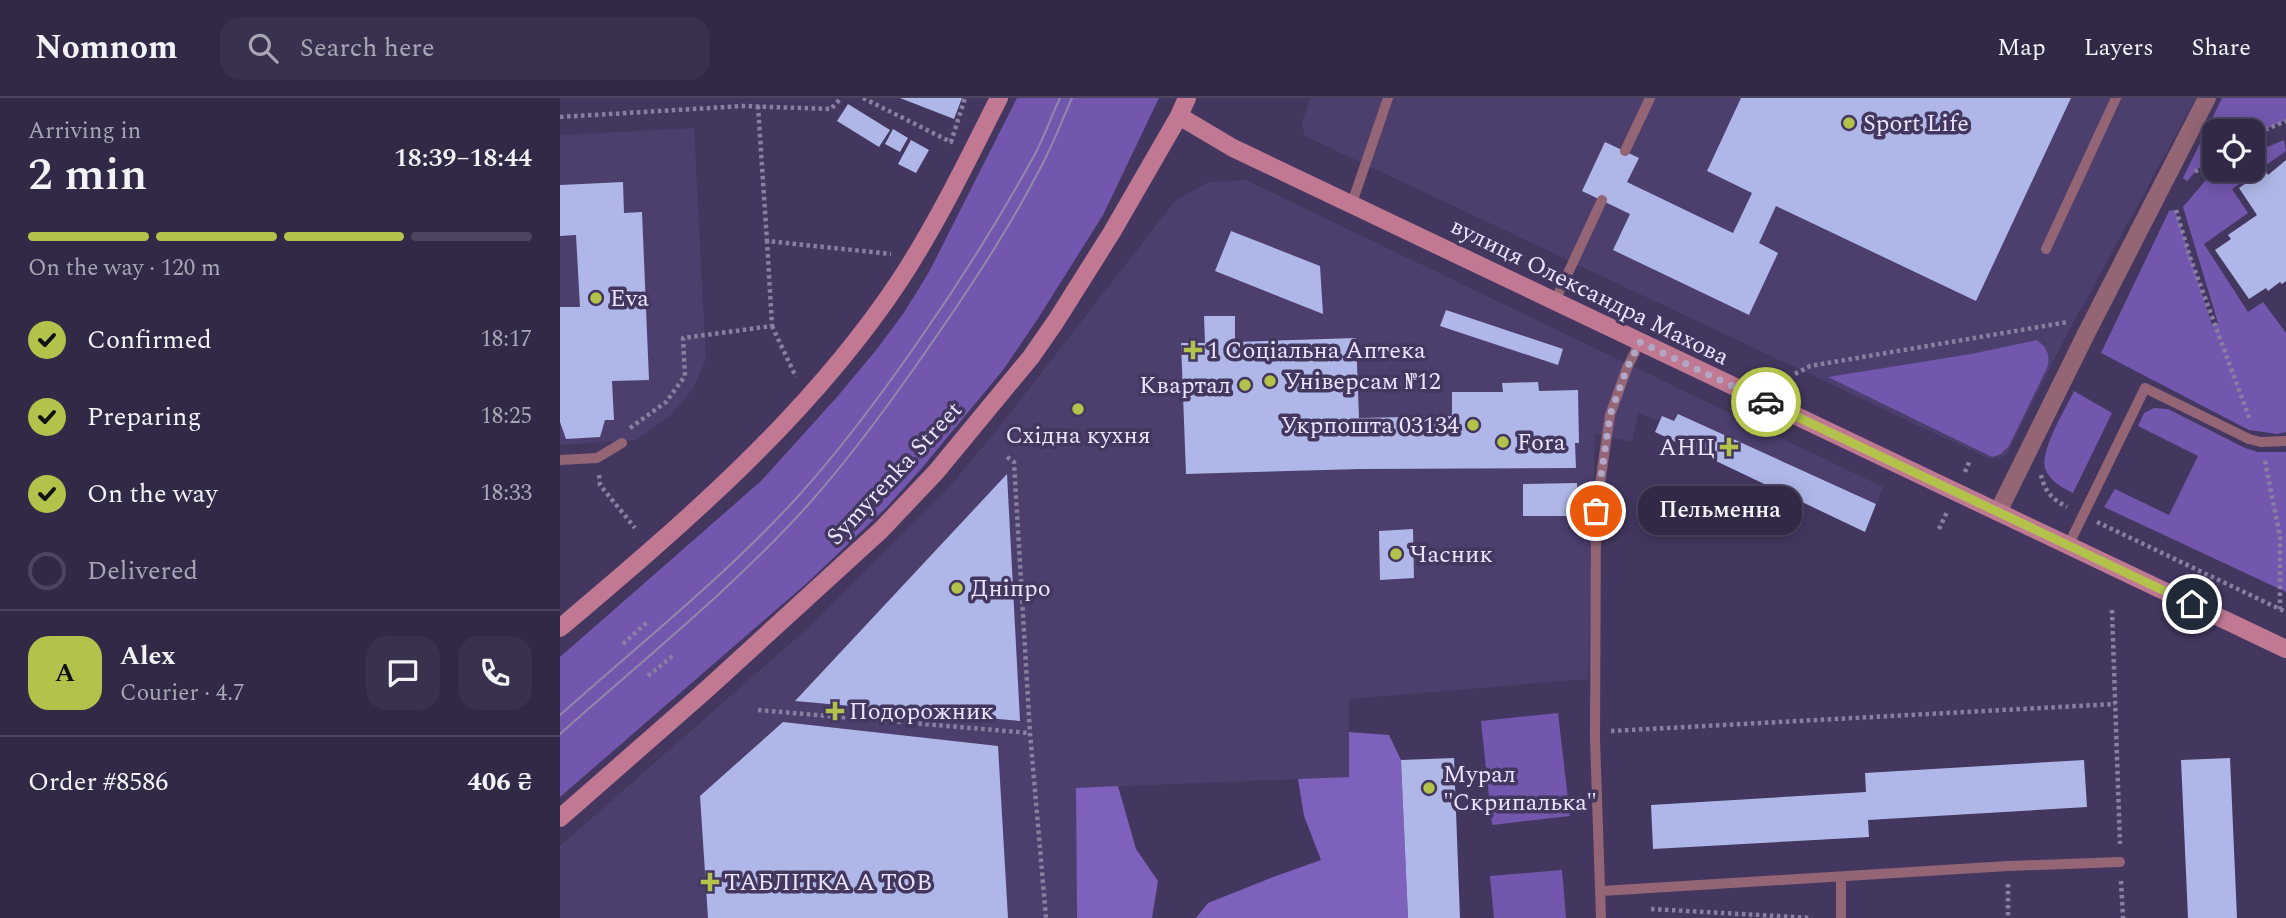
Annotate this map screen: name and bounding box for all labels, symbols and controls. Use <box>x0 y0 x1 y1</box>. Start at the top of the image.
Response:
search box <box>220 17 710 80</box>
text: Nomnom <box>35 23 178 73</box>
text: Search here <box>300 28 435 68</box>
icon: search <box>244 29 282 67</box>
text: Map <box>1997 30 2046 66</box>
text: Layers <box>2084 30 2154 66</box>
text: Share <box>2192 30 2251 66</box>
place label: Sport Life <box>1863 106 1969 142</box>
text: Arriving in <box>28 114 141 149</box>
marker: Sport Life <box>1841 115 1857 131</box>
map controls <box>2202 119 2265 182</box>
button: locate <box>2202 119 2265 182</box>
text: 18:39–18:44 <box>394 138 532 178</box>
text: 2 min <box>28 140 147 210</box>
street label: вулиця Олександра Махова <box>1444 209 1735 375</box>
text: On the way · 120 m <box>28 251 221 286</box>
place label: Eva <box>610 281 649 317</box>
marker: Eva <box>588 290 604 306</box>
text: Confirmed <box>87 320 212 360</box>
icon: check <box>28 321 66 359</box>
text: 18:17 <box>480 322 532 357</box>
place label: 1 Соціальна Аптека <box>1207 333 1426 369</box>
marker: 1 Соціальна Аптека <box>1185 342 1201 358</box>
place label: Універсам №12 <box>1284 364 1441 400</box>
courier <box>1731 367 1801 437</box>
place label: Квартал <box>1139 368 1231 404</box>
marker: Універсам №12 <box>1262 373 1278 389</box>
marker: Квартал <box>1237 377 1253 393</box>
icon: car <box>1747 383 1785 421</box>
street label: Symyrenka Street <box>818 394 971 554</box>
text: Preparing <box>87 397 201 437</box>
icon: check <box>28 398 66 436</box>
text: 18:25 <box>480 399 532 434</box>
marker: Східна кухня <box>1070 401 1086 417</box>
place label: Укрпошта 03134 <box>1281 408 1459 444</box>
marker: Укрпошта 03134 <box>1465 417 1481 433</box>
place label: Східна кухня <box>1005 418 1151 454</box>
place label: Fora <box>1517 425 1566 461</box>
place label: АНЦ <box>1659 430 1715 466</box>
marker: Fora <box>1495 434 1511 450</box>
marker: АНЦ <box>1721 439 1737 455</box>
text: On the way <box>87 474 218 514</box>
icon: check <box>28 475 66 513</box>
text: 18:33 <box>480 476 532 511</box>
pin <box>1566 481 1626 541</box>
callout: Пельменна <box>1638 486 1802 536</box>
icon: bag <box>1577 492 1615 530</box>
text: Пельменна <box>1659 493 1781 528</box>
place label: Часник <box>1410 537 1493 573</box>
marker: Часник <box>1388 546 1404 562</box>
text: Delivered <box>87 551 198 591</box>
place label: Дніпро <box>971 571 1051 607</box>
pin <box>2162 574 2222 634</box>
marker: Дніпро <box>949 580 965 596</box>
icon: home <box>2173 585 2211 623</box>
text: Alex <box>120 636 175 676</box>
button: chat <box>366 636 440 710</box>
button: phone <box>458 636 532 710</box>
text: A <box>55 653 75 693</box>
text: Courier · 4.7 <box>120 676 245 711</box>
place label: Подорожник <box>849 694 994 730</box>
marker: Подорожник <box>827 703 843 719</box>
place label: Мурал "Скрипалька" <box>1443 757 1597 821</box>
text: Order #8586 <box>28 762 168 802</box>
text: 406 ₴ <box>467 762 532 802</box>
marker: Мурал "Скрипалька" <box>1421 780 1437 796</box>
place label: ТАБЛІТКА А ТОВ <box>724 865 932 901</box>
marker: ТАБЛІТКА А ТОВ <box>702 874 718 890</box>

